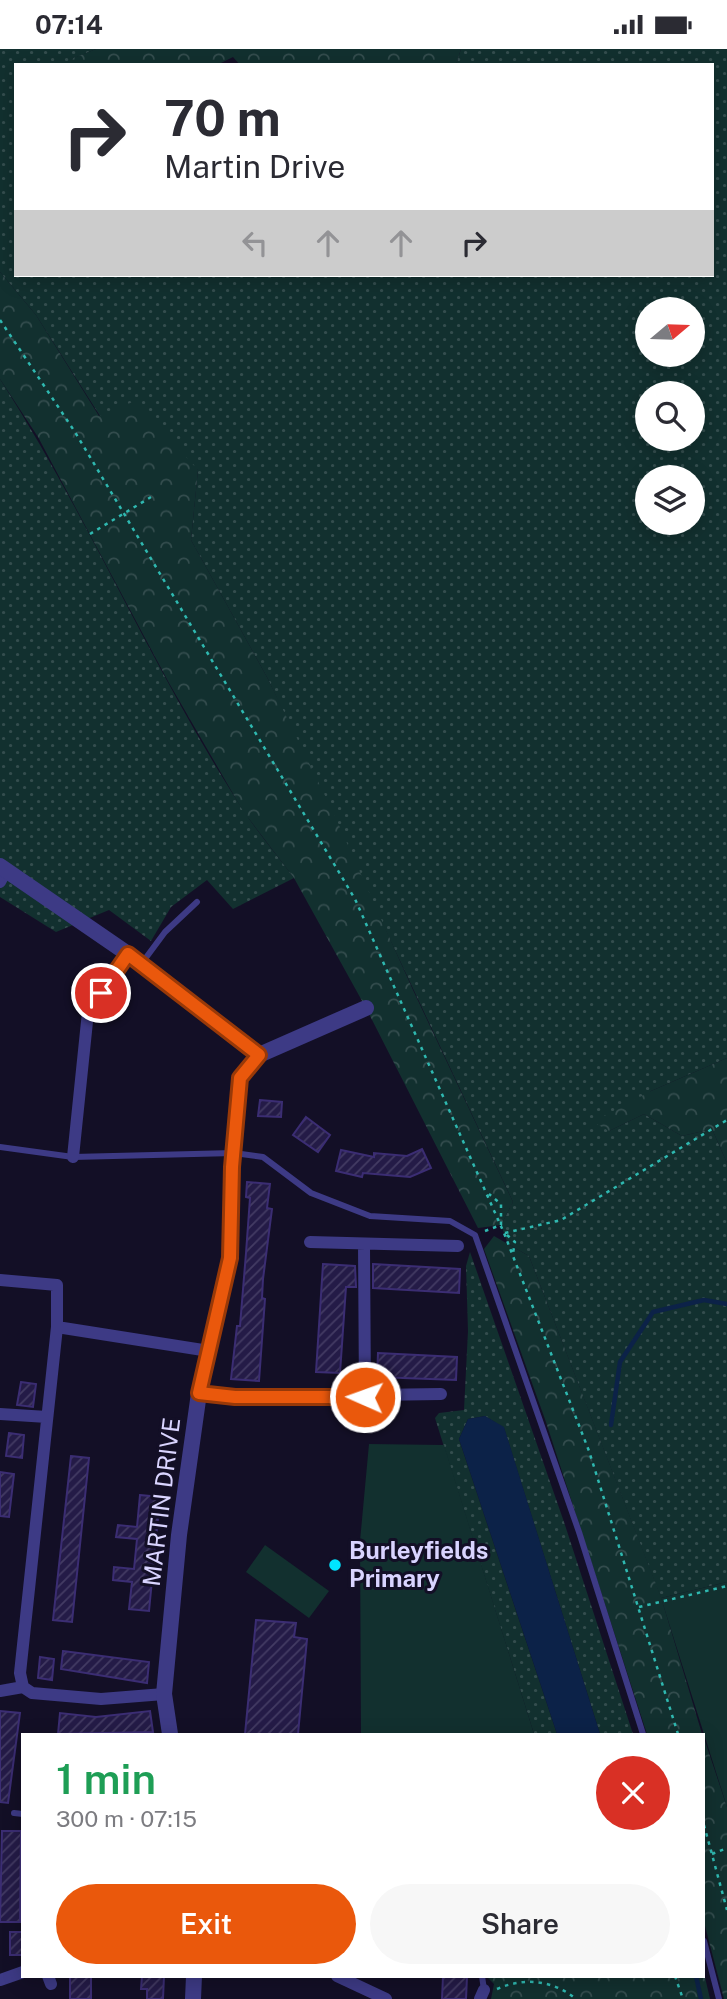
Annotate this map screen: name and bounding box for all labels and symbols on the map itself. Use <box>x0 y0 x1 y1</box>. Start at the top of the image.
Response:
north arrow <box>635 297 705 367</box>
pin <box>71 963 131 1023</box>
position arrow <box>328 1360 402 1434</box>
street label: MARTIN DRIVE <box>137 1416 185 1588</box>
place label: Burleyfields Primary <box>349 1536 489 1592</box>
marker: Burleyfields Primary <box>327 1557 343 1573</box>

